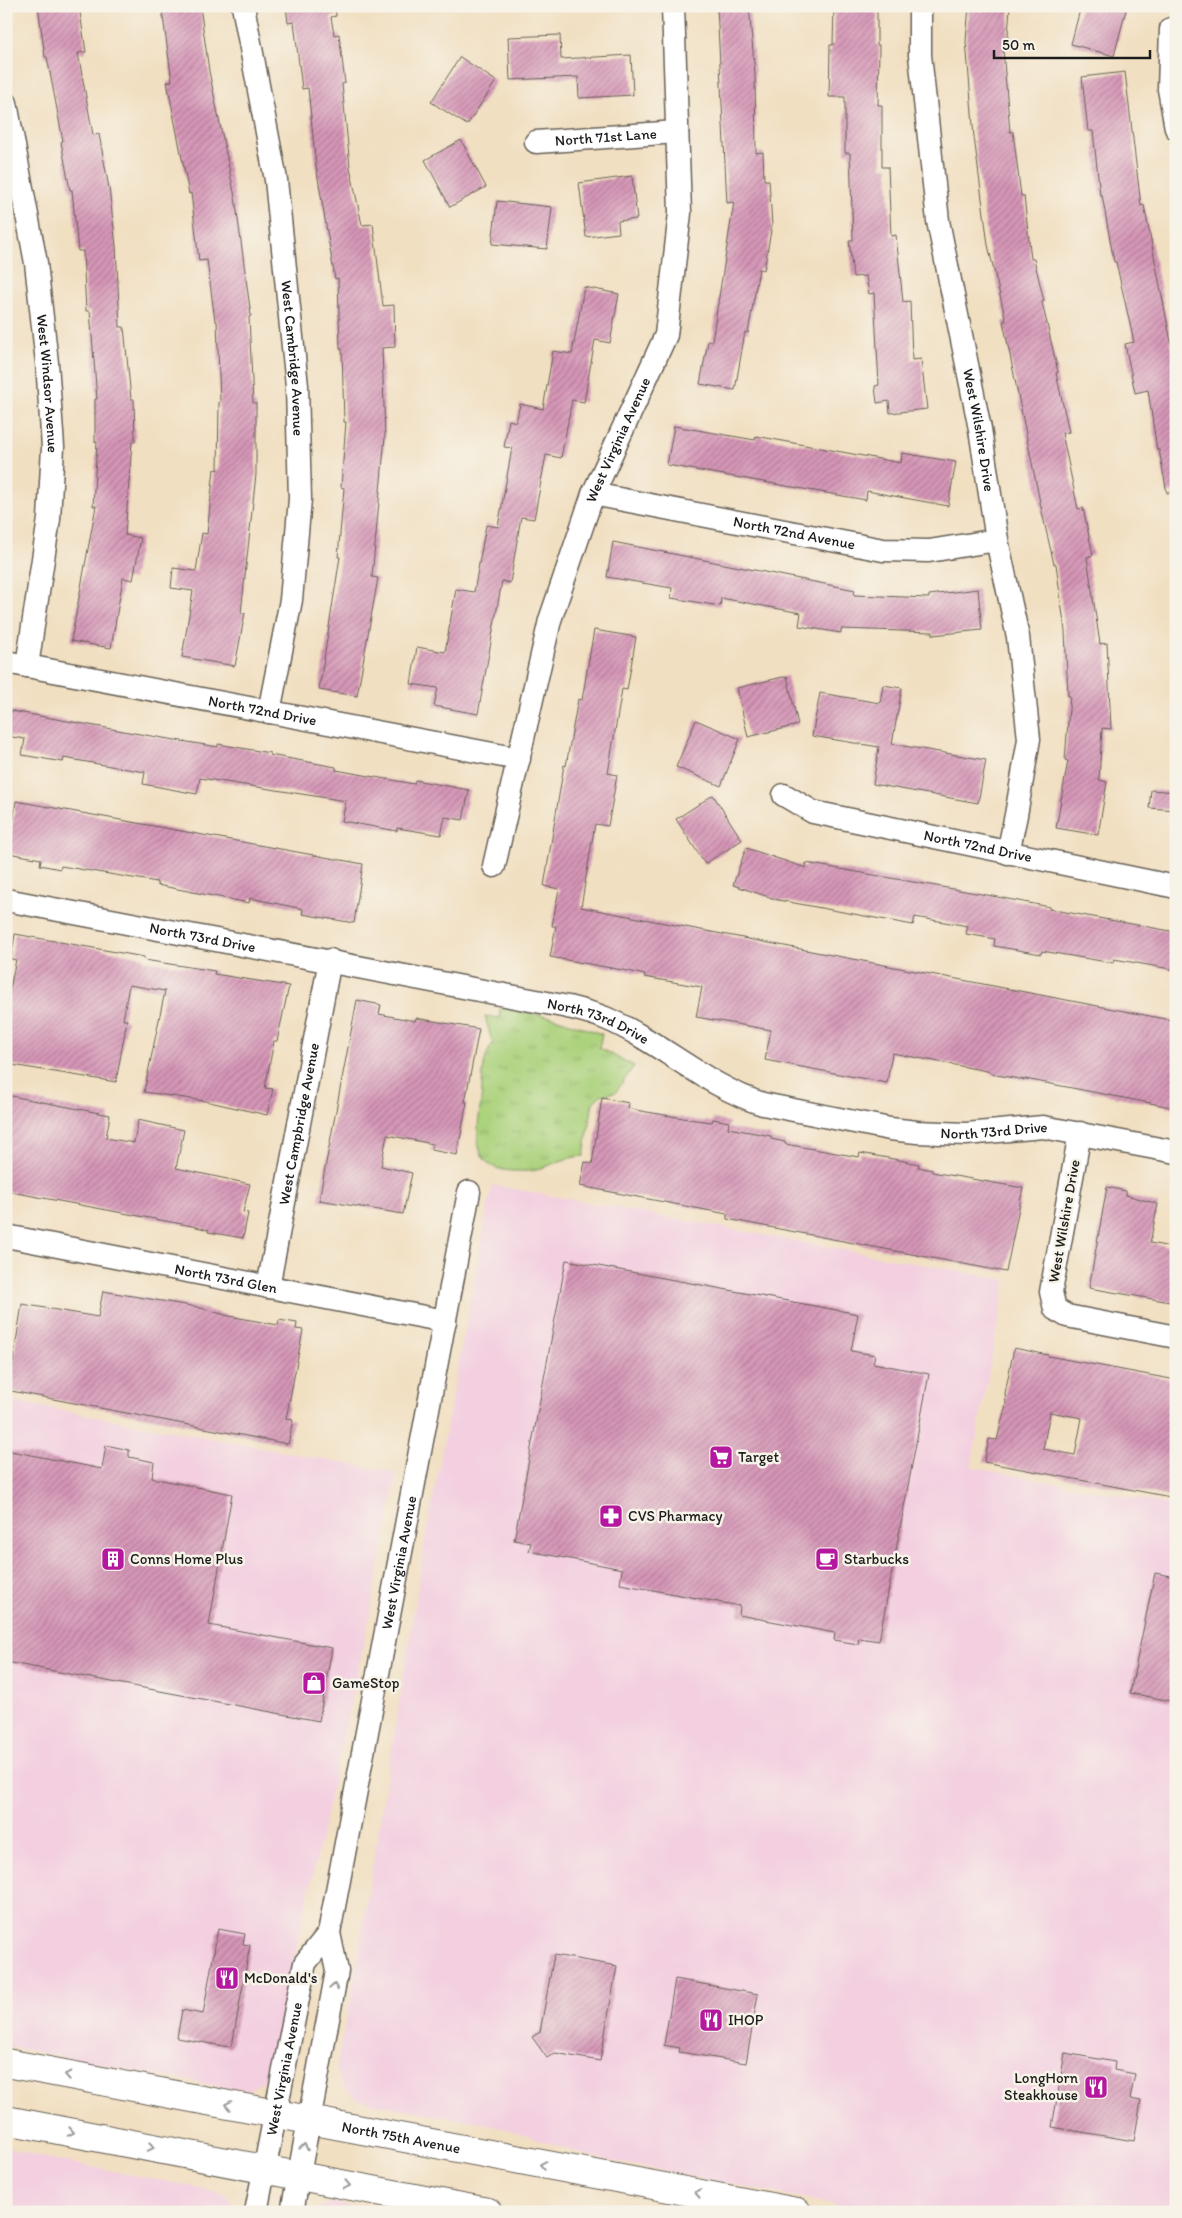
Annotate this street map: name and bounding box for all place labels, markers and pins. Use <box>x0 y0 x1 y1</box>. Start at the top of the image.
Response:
supermarket icon: Target <box>708 1444 734 1470</box>
place label: Target <box>738 1448 779 1466</box>
pharmacy icon: CVS Pharmacy <box>598 1503 624 1529</box>
place label: CVS Pharmacy <box>628 1507 722 1525</box>
building icon: Conns Home Plus <box>100 1546 126 1572</box>
cafe icon: Starbucks <box>814 1546 840 1572</box>
place label: Conns Home Plus <box>130 1550 243 1568</box>
place label: Starbucks <box>844 1550 909 1568</box>
shop icon: GameStop <box>301 1670 327 1696</box>
place label: GameStop <box>332 1674 400 1692</box>
restaurant icon: McDonald's <box>214 1965 240 1991</box>
place label: McDonald's <box>244 1969 318 1987</box>
restaurant icon: IHOP <box>698 2007 724 2033</box>
place label: IHOP <box>728 2011 764 2029</box>
place label: LongHorn Steakhouse <box>1004 2069 1079 2104</box>
restaurant icon: LongHorn Steakhouse <box>1083 2074 1109 2100</box>

